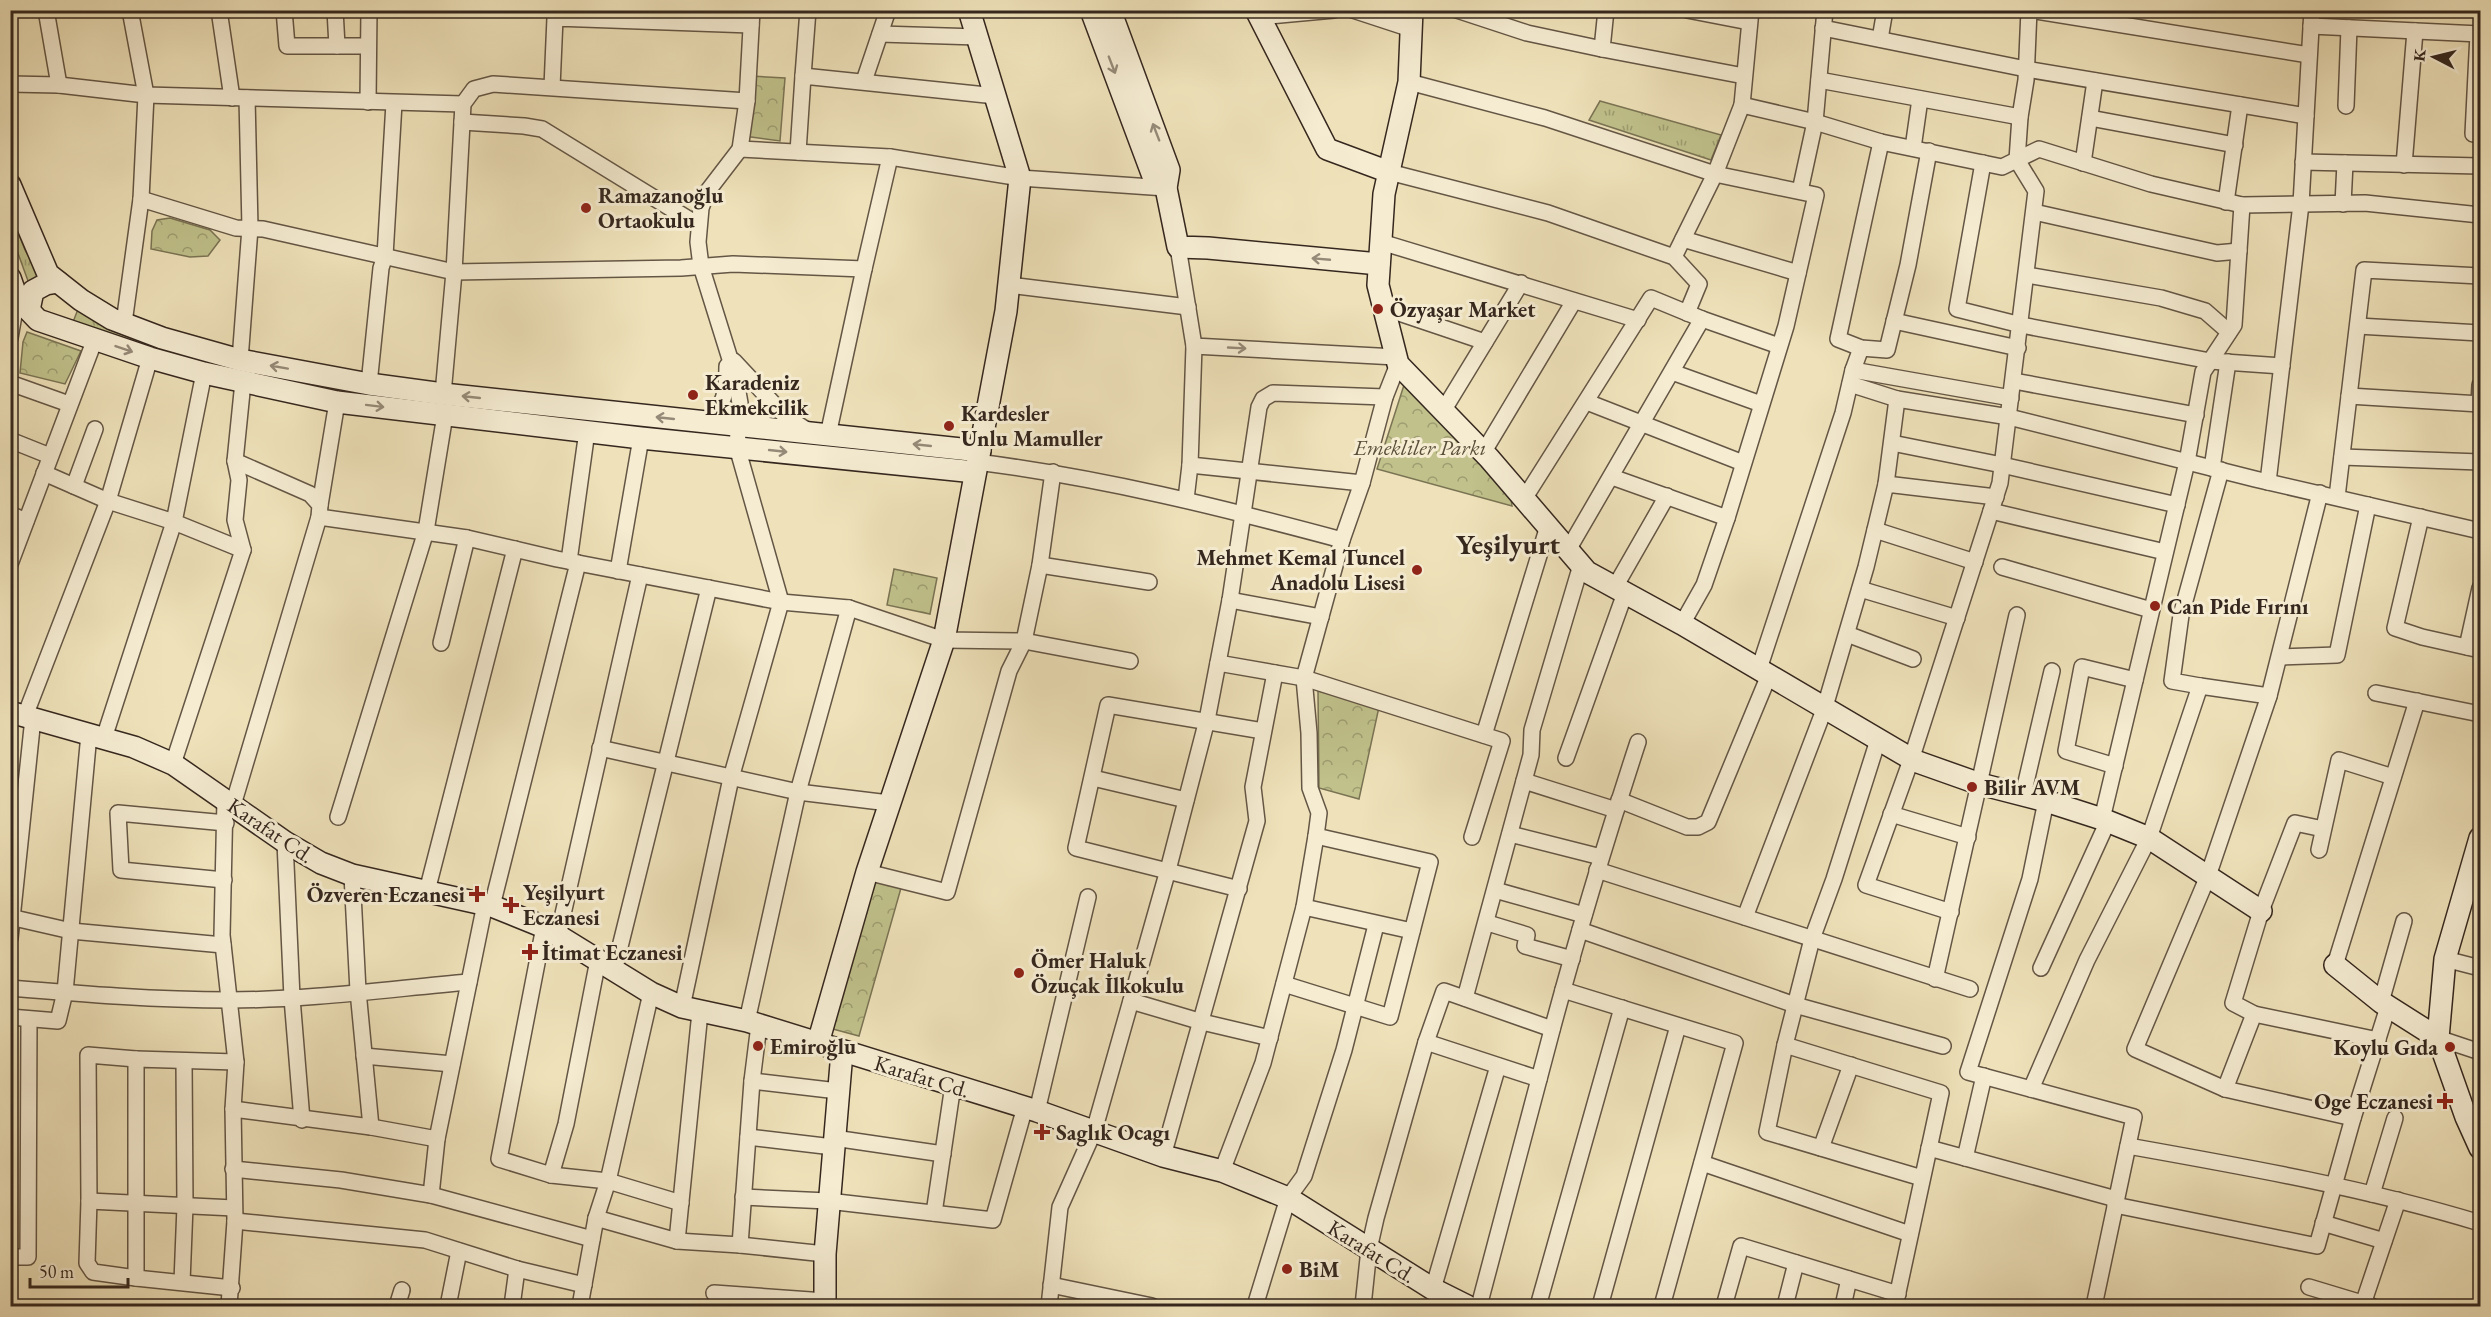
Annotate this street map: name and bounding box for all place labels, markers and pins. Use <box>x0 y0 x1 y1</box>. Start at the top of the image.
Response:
place label: Ramazanoğlu Ortaokulu <box>598 181 723 235</box>
marker: Ramazanoğlu Ortaokulu <box>579 201 593 215</box>
place label: Özyaşar Market <box>1390 295 1536 324</box>
marker: Özyaşar Market <box>1371 302 1385 316</box>
place label: Karadeniz Ekmekcilik <box>705 368 809 422</box>
marker: Karadeniz Ekmekcilik <box>686 388 700 402</box>
place label: Kardesler Unlu Mamuller <box>961 399 1104 453</box>
marker: Kardesler Unlu Mamuller <box>942 419 956 433</box>
place label: Mehmet Kemal Tuncel Anadolu Lisesi <box>1196 543 1406 597</box>
marker: Mehmet Kemal Tuncel Anadolu Lisesi <box>1410 563 1424 577</box>
place label: Can Pide Fırını <box>2167 592 2309 621</box>
marker: Can Pide Fırını <box>2148 599 2162 613</box>
place label: Bilir AVM <box>1984 773 2080 802</box>
marker: Bilir AVM <box>1965 780 1979 794</box>
place label: Yeşilyurt Eczanesi <box>523 878 606 932</box>
place label: Özveren Eczanesi <box>307 880 465 909</box>
marker: Özveren Eczanesi <box>470 887 484 901</box>
marker: Yeşilyurt Eczanesi <box>504 898 518 912</box>
place label: İtimat Eczanesi <box>542 938 683 967</box>
marker: İtimat Eczanesi <box>523 945 537 959</box>
place label: Ömer Haluk Özuçak İlkokulu <box>1031 946 1184 1000</box>
marker: Ömer Haluk Özuçak İlkokulu <box>1012 966 1026 980</box>
place label: Emiroğlu <box>770 1032 856 1061</box>
place label: Koylu Gıda <box>2333 1033 2438 1062</box>
marker: Emiroğlu <box>751 1039 765 1053</box>
marker: Koylu Gıda <box>2443 1040 2457 1054</box>
place label: Oge Eczanesi <box>2314 1087 2433 1116</box>
marker: Oge Eczanesi <box>2438 1094 2452 1108</box>
place label: Saglık Ocagı <box>1056 1118 1171 1147</box>
marker: Saglık Ocagı <box>1033 1123 1051 1141</box>
place label: BiM <box>1299 1255 1339 1284</box>
marker: BiM <box>1280 1262 1294 1276</box>

